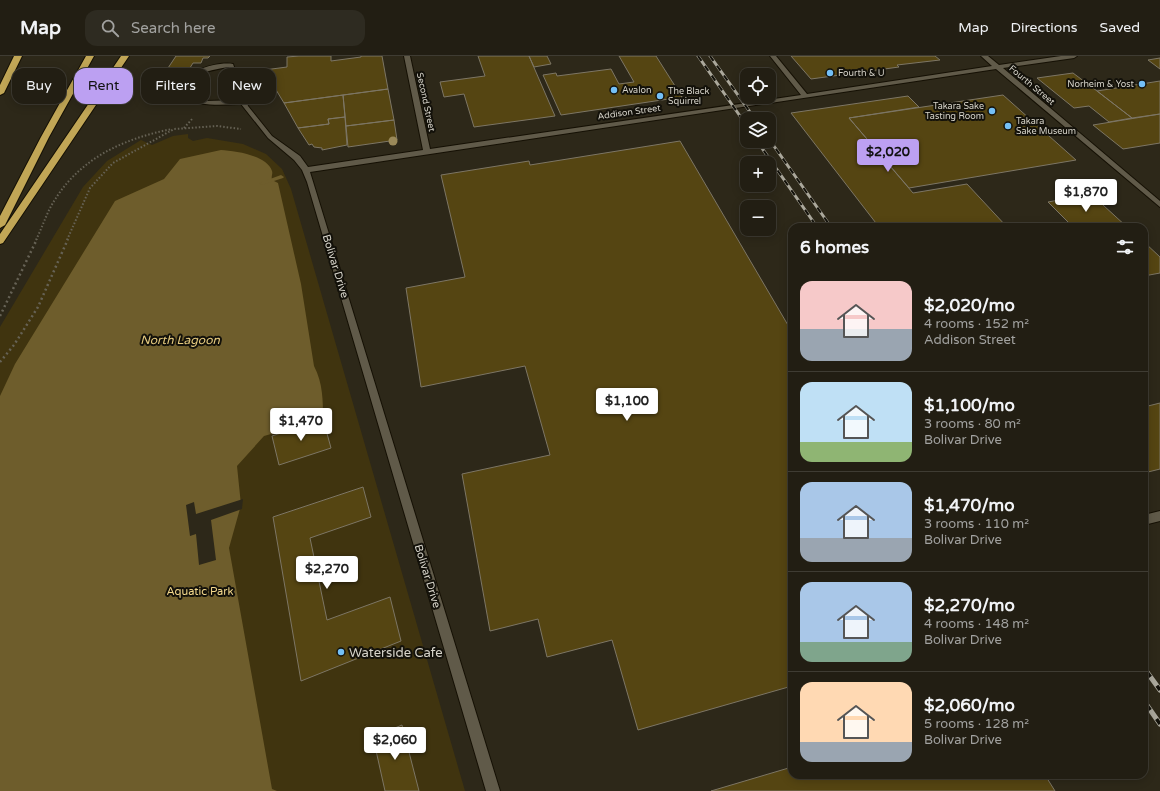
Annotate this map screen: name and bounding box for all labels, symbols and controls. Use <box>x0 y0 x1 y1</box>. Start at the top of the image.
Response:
search box <box>85 10 365 46</box>
text: Map <box>20 17 61 39</box>
icon: search <box>99 17 121 39</box>
text: Search here <box>131 19 215 37</box>
text: Map <box>958 19 989 36</box>
text: Directions <box>1011 19 1078 36</box>
text: Saved <box>1100 19 1140 36</box>
street label: Fourth Street <box>1007 63 1057 108</box>
chip: Buy <box>12 68 66 104</box>
chip: Rent <box>74 68 133 104</box>
chip: Filters <box>141 68 210 104</box>
chip: New <box>218 68 276 104</box>
map controls <box>740 68 776 236</box>
button: locate <box>740 68 776 104</box>
marker: Fourth & U <box>825 68 835 78</box>
place label: Fourth & U <box>838 68 885 79</box>
street label: Second Street <box>414 72 437 133</box>
place label: Norheim & Yost <box>1067 79 1135 90</box>
marker: Norheim & Yost <box>1137 79 1147 89</box>
marker: Avalon <box>609 85 619 95</box>
place label: Avalon <box>622 85 651 96</box>
place label: The Black Squirrel <box>668 86 710 107</box>
marker: The Black Squirrel <box>655 91 665 101</box>
place label: Takara Sake Tasting Room <box>925 101 984 122</box>
street label: Addison Street <box>597 103 662 122</box>
marker: Takara Sake Tasting Room <box>987 106 997 116</box>
button: layers <box>740 112 776 148</box>
place label: Takara Sake Museum <box>1016 116 1076 137</box>
marker: Takara Sake Museum <box>1003 121 1013 131</box>
pin: $2,020 <box>855 139 921 173</box>
text: $2,020 <box>866 144 910 160</box>
button: + <box>740 156 776 192</box>
pin: $1,870 <box>1053 179 1119 213</box>
text: $1,870 <box>1064 184 1108 200</box>
button: − <box>740 200 776 236</box>
street label: Bolivar Drive <box>320 233 351 300</box>
icon: filters <box>1114 236 1136 258</box>
text: 6 homes <box>800 237 869 258</box>
text: $2,020/mo <box>924 295 1015 316</box>
icon: home <box>832 297 880 345</box>
text: 4 rooms · 152 m² <box>924 316 1029 332</box>
text: Addison Street <box>924 332 1016 348</box>
water label: North Lagoon <box>140 333 220 347</box>
pin: $1,100 <box>594 388 660 422</box>
text: $1,100 <box>605 393 649 409</box>
text: $1,100/mo <box>924 395 1015 416</box>
icon: home <box>832 398 880 446</box>
pin: $1,470 <box>268 408 334 442</box>
text: $1,470 <box>279 413 323 429</box>
text: 3 rooms · 80 m² <box>924 416 1021 432</box>
text: Bolivar Drive <box>924 432 1002 448</box>
text: $1,470/mo <box>924 495 1014 516</box>
icon: home <box>832 498 880 546</box>
text: 3 rooms · 110 m² <box>924 516 1029 532</box>
text: Bolivar Drive <box>924 532 1002 548</box>
street label: Bolivar Drive <box>412 543 443 610</box>
pin: $2,270 <box>294 556 360 590</box>
text: $2,270 <box>305 561 349 577</box>
park label: Aquatic Park <box>167 585 233 598</box>
text: $2,270/mo <box>924 595 1015 616</box>
icon: home <box>832 598 880 646</box>
text: 4 rooms · 148 m² <box>924 616 1029 632</box>
text: Bolivar Drive <box>924 632 1002 648</box>
place label: Waterside Cafe <box>349 645 443 661</box>
marker: Waterside Cafe <box>336 647 346 657</box>
text: $2,060/mo <box>924 695 1015 716</box>
icon: home <box>832 698 880 746</box>
text: 5 rooms · 128 m² <box>924 716 1029 732</box>
pin: $2,060 <box>362 727 428 761</box>
text: $2,060 <box>373 732 417 748</box>
text: Bolivar Drive <box>924 732 1002 748</box>

